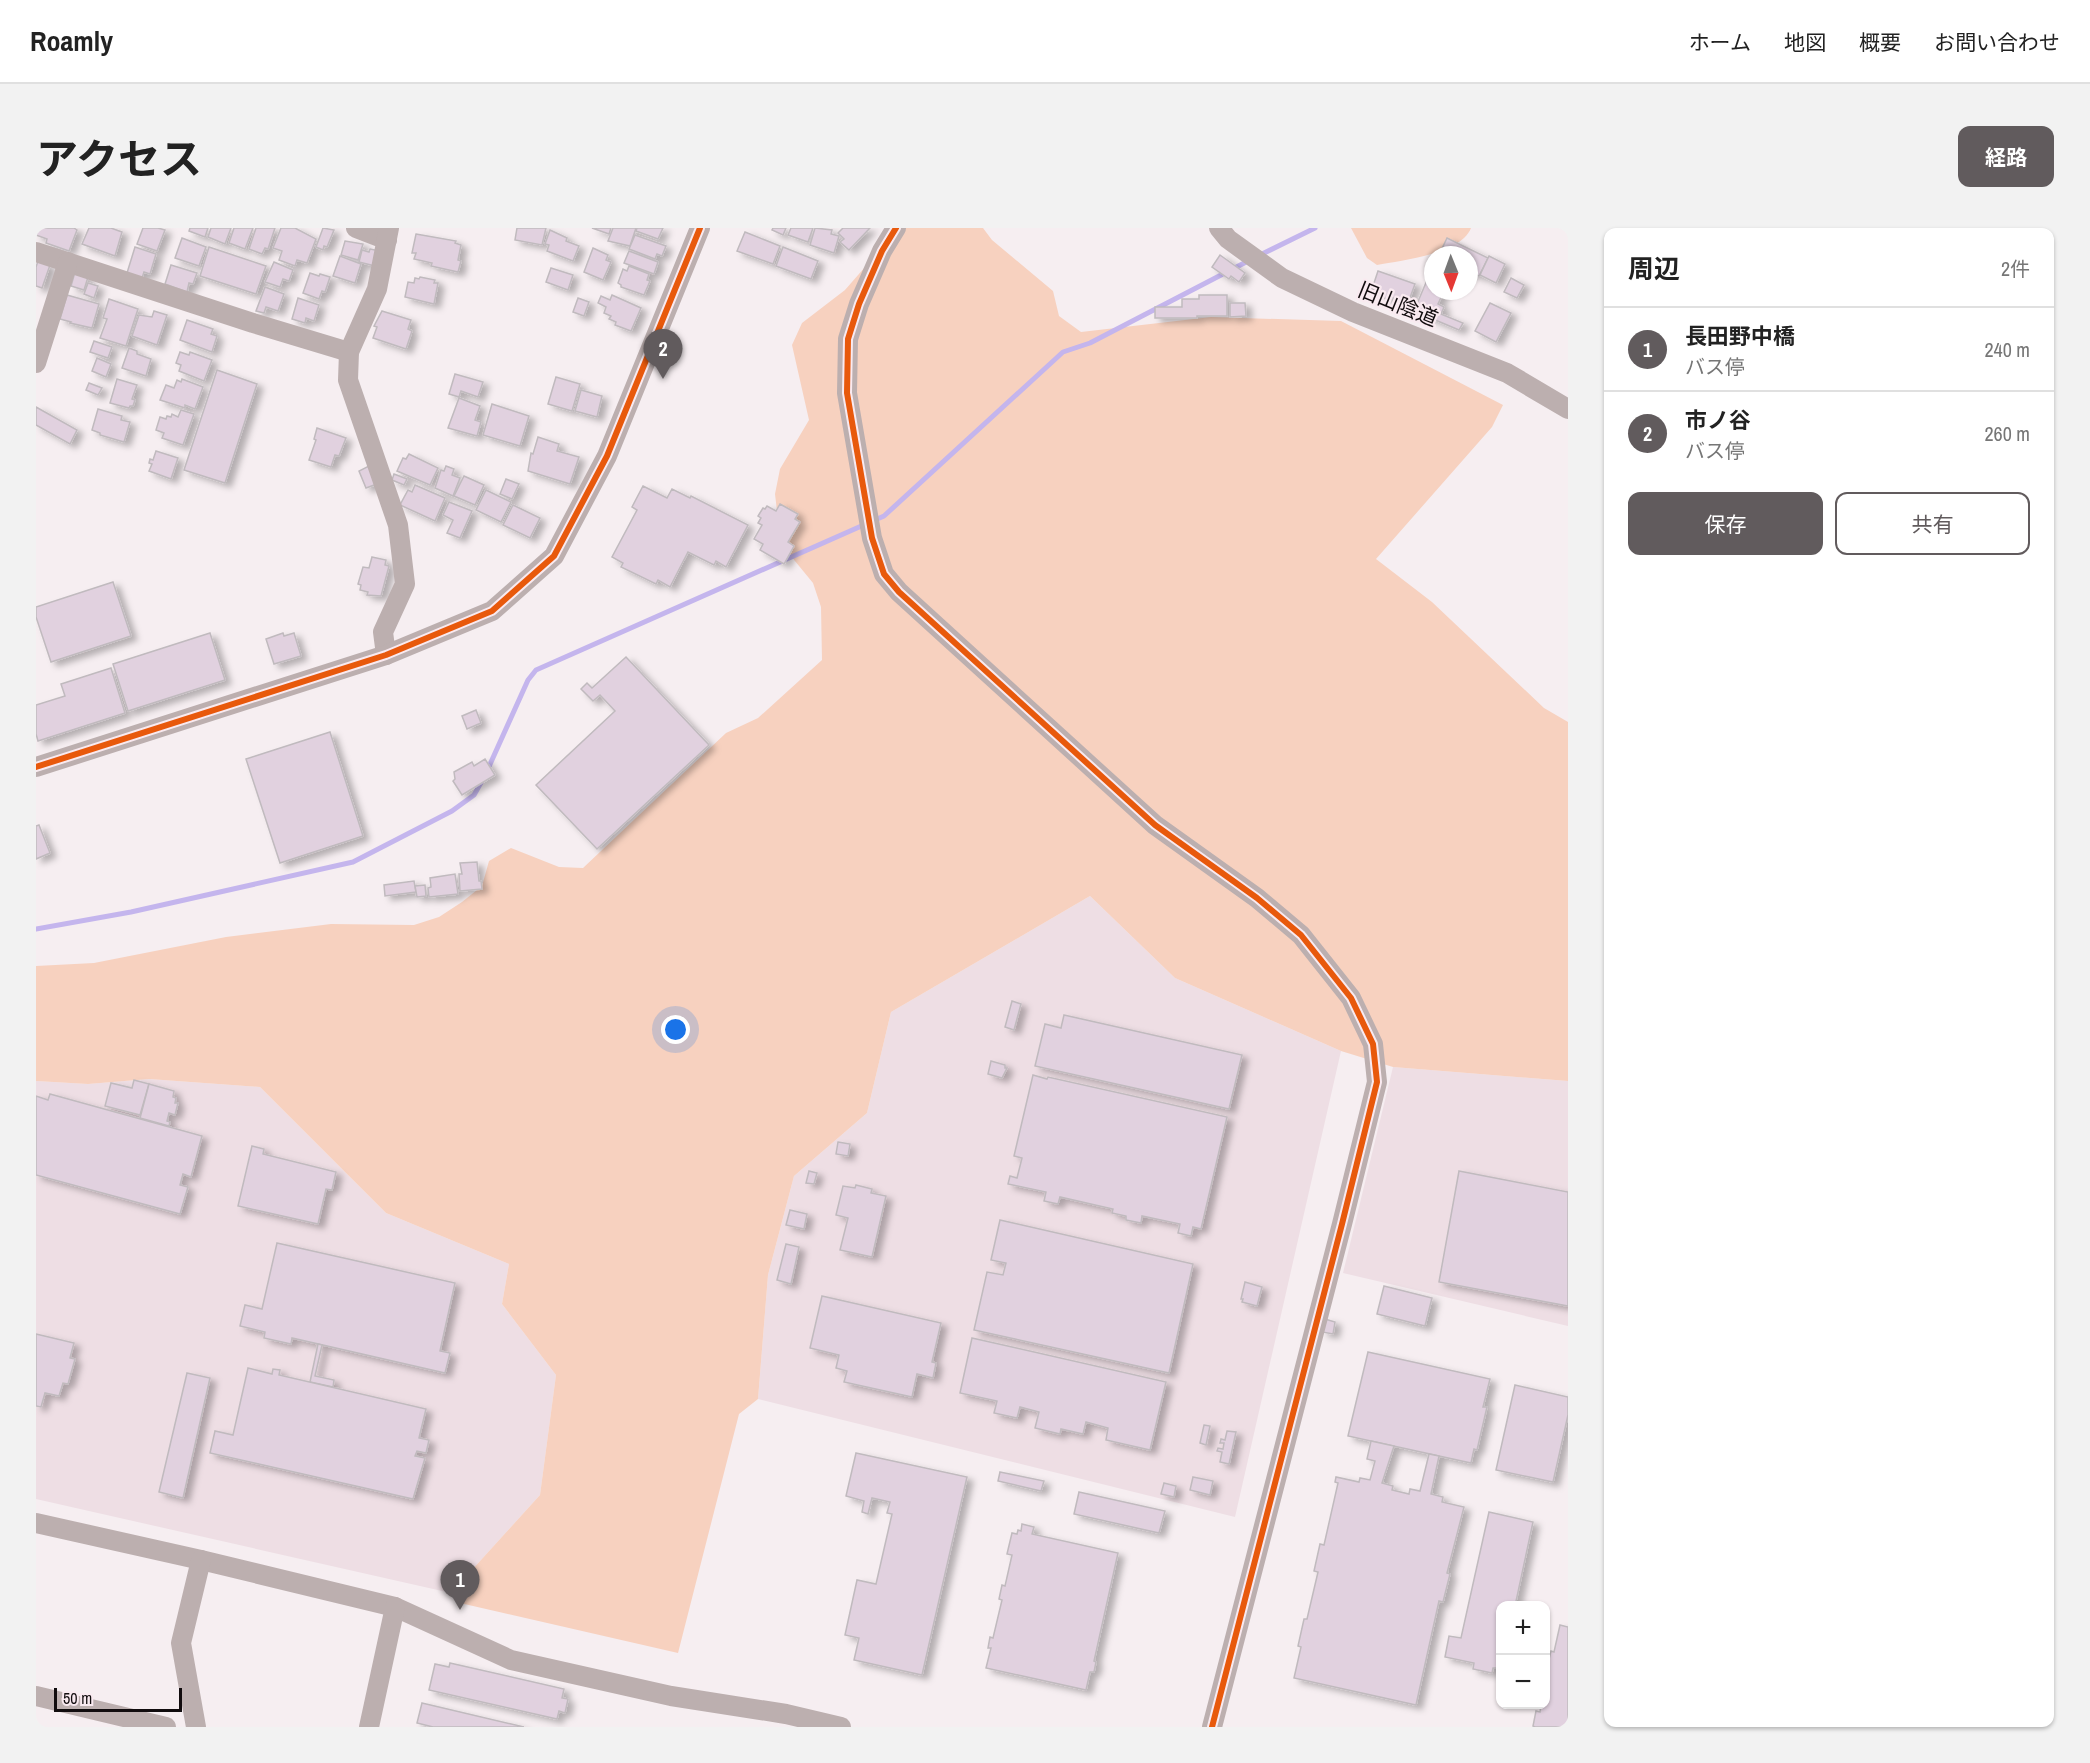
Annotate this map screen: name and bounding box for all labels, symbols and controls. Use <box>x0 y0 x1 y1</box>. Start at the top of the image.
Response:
text: Roamly <box>30 22 113 60</box>
text: ホーム <box>1689 28 1751 57</box>
text: 地図 <box>1784 28 1826 57</box>
text: 概要 <box>1859 28 1901 57</box>
text: お問い合わせ <box>1934 28 2060 57</box>
button: 経路 <box>1958 126 2054 187</box>
text: アクセス <box>36 131 202 187</box>
north arrow <box>1424 246 1478 300</box>
text: 周辺 <box>1628 251 1680 286</box>
text: 2件 <box>2001 255 2030 282</box>
street label: 旧山陰道 <box>1354 275 1442 333</box>
text: 長田野中橋 <box>1685 321 1795 351</box>
pin: 2 <box>644 330 682 379</box>
text: 1 <box>1643 336 1652 363</box>
text: 240 m <box>1984 336 2030 363</box>
text: バス停 <box>1685 353 1745 380</box>
text: 市ノ谷 <box>1685 405 1751 435</box>
text: 2 <box>1643 420 1652 447</box>
text: 260 m <box>1984 420 2030 447</box>
text: バス停 <box>1685 437 1745 464</box>
button: 保存 <box>1628 492 1823 555</box>
button: 共有 <box>1835 492 2030 555</box>
your location <box>661 1015 690 1044</box>
pin: 1 <box>440 1560 480 1610</box>
map controls <box>1496 1601 1550 1709</box>
button: + <box>1496 1601 1550 1655</box>
button: − <box>1496 1655 1550 1709</box>
scale bar <box>54 1685 182 1712</box>
text: 50 m <box>63 1687 92 1709</box>

